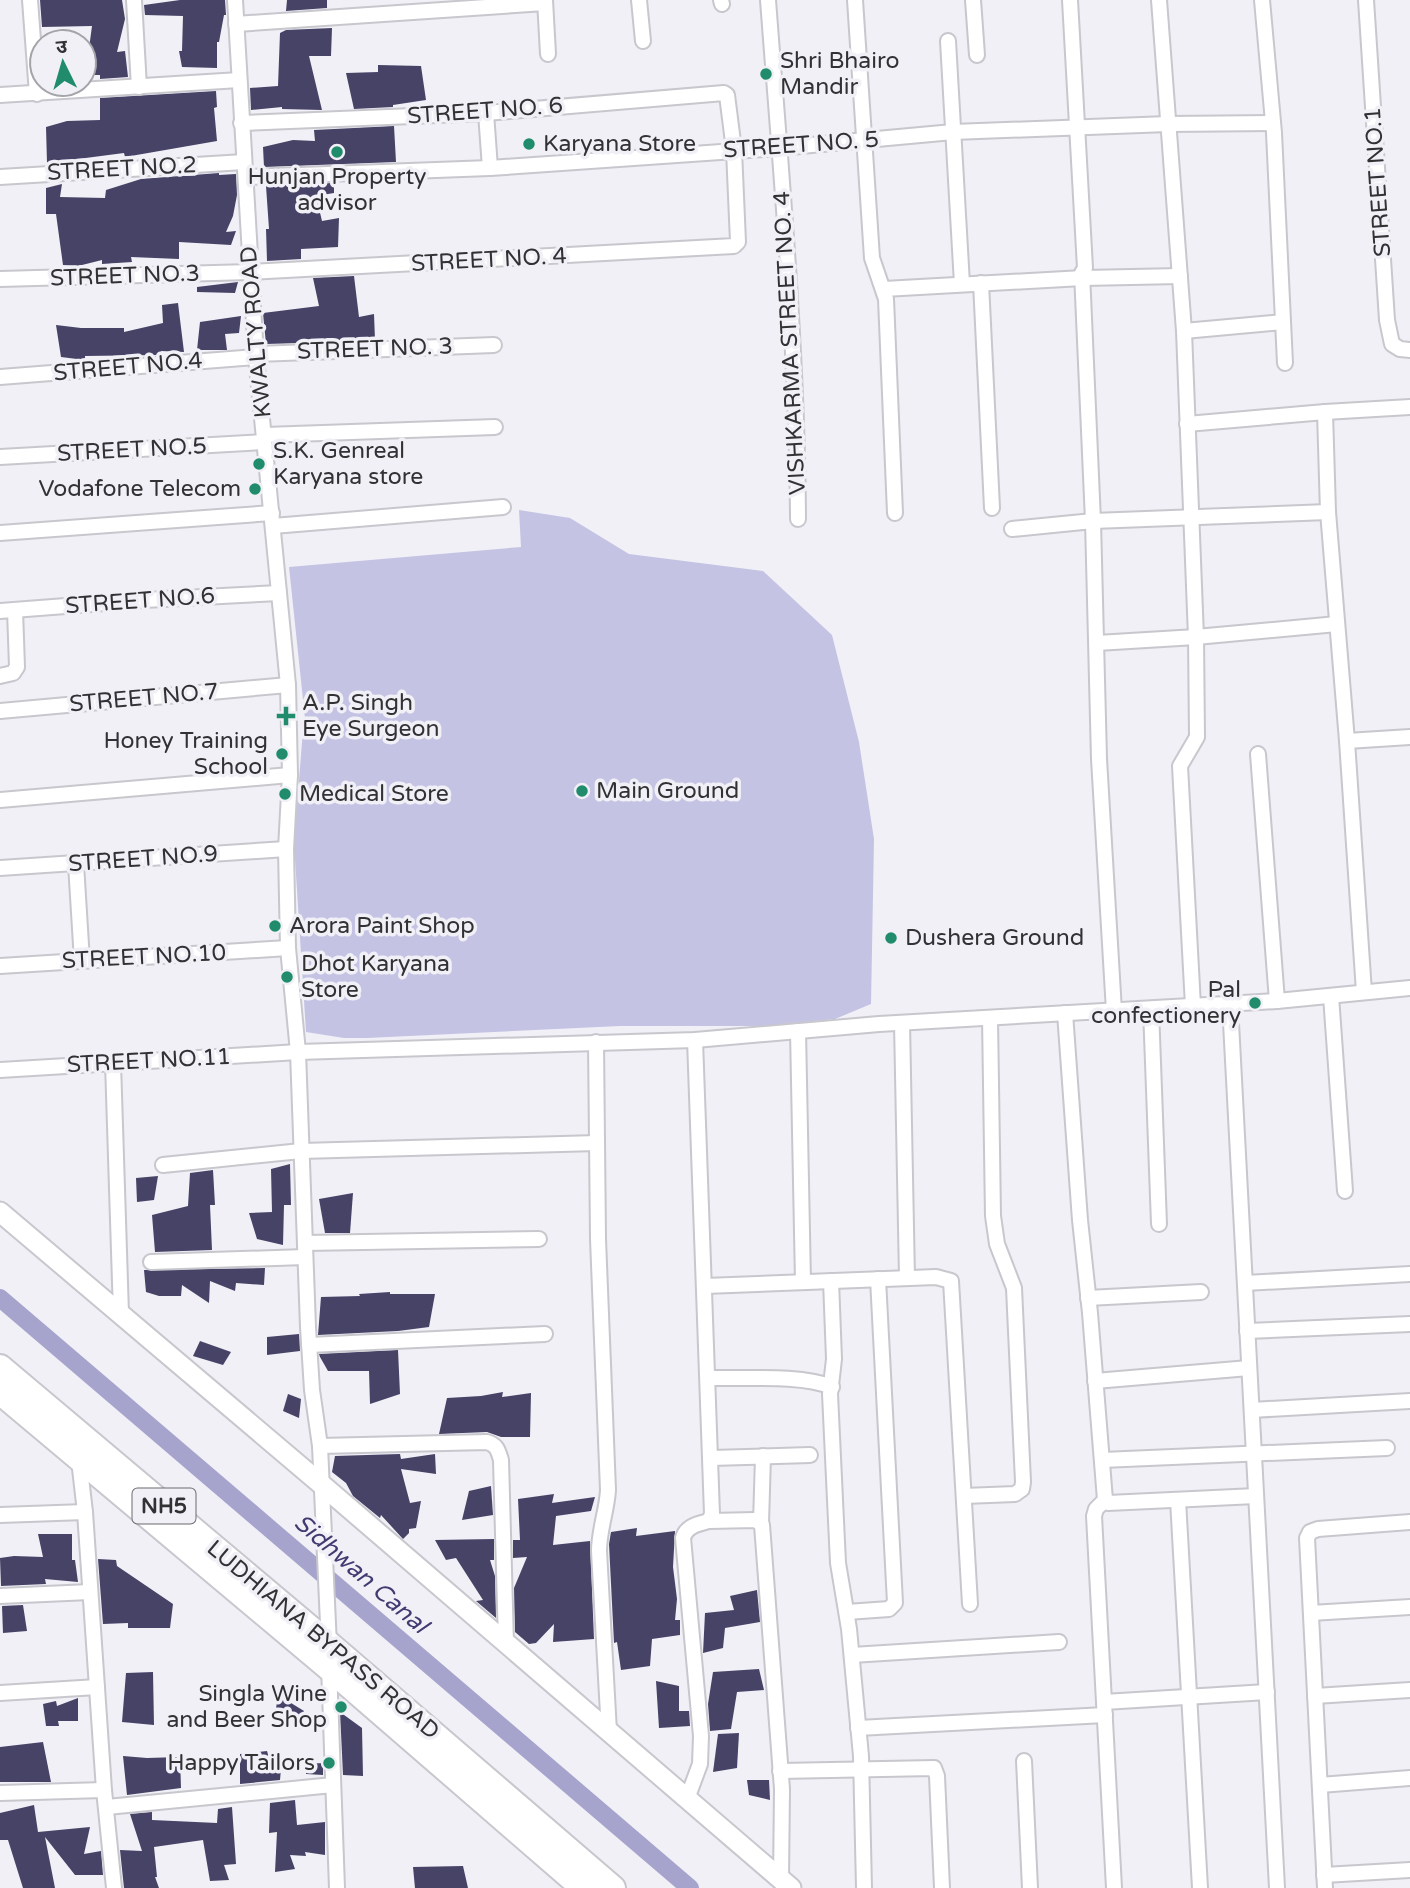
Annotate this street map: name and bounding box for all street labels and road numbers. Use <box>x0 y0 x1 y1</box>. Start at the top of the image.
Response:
street label: STREET NO. 6 <box>406 92 564 130</box>
street label: STREET NO.1 <box>1359 106 1397 258</box>
street label: STREET NO. 5 <box>722 126 880 164</box>
street label: STREET NO.2 <box>46 151 198 187</box>
street label: VISHKARMA STREET NO. 4 <box>768 191 812 495</box>
street label: STREET NO. 4 <box>410 242 568 278</box>
street label: KWALTY ROAD <box>235 245 277 419</box>
street label: STREET NO.3 <box>50 259 200 293</box>
street label: STREET NO. 3 <box>297 332 453 366</box>
street label: STREET NO.4 <box>52 347 204 387</box>
street label: STREET NO.5 <box>56 432 208 468</box>
street label: STREET NO.6 <box>64 582 216 620</box>
street label: STREET NO.7 <box>68 678 220 718</box>
street label: STREET NO.9 <box>67 840 219 878</box>
street label: STREET NO.10 <box>61 939 227 975</box>
street label: STREET NO.11 <box>66 1043 232 1079</box>
road number: NH5 <box>132 1488 196 1524</box>
street label: LUDHIANA BYPASS ROAD <box>201 1534 445 1746</box>

